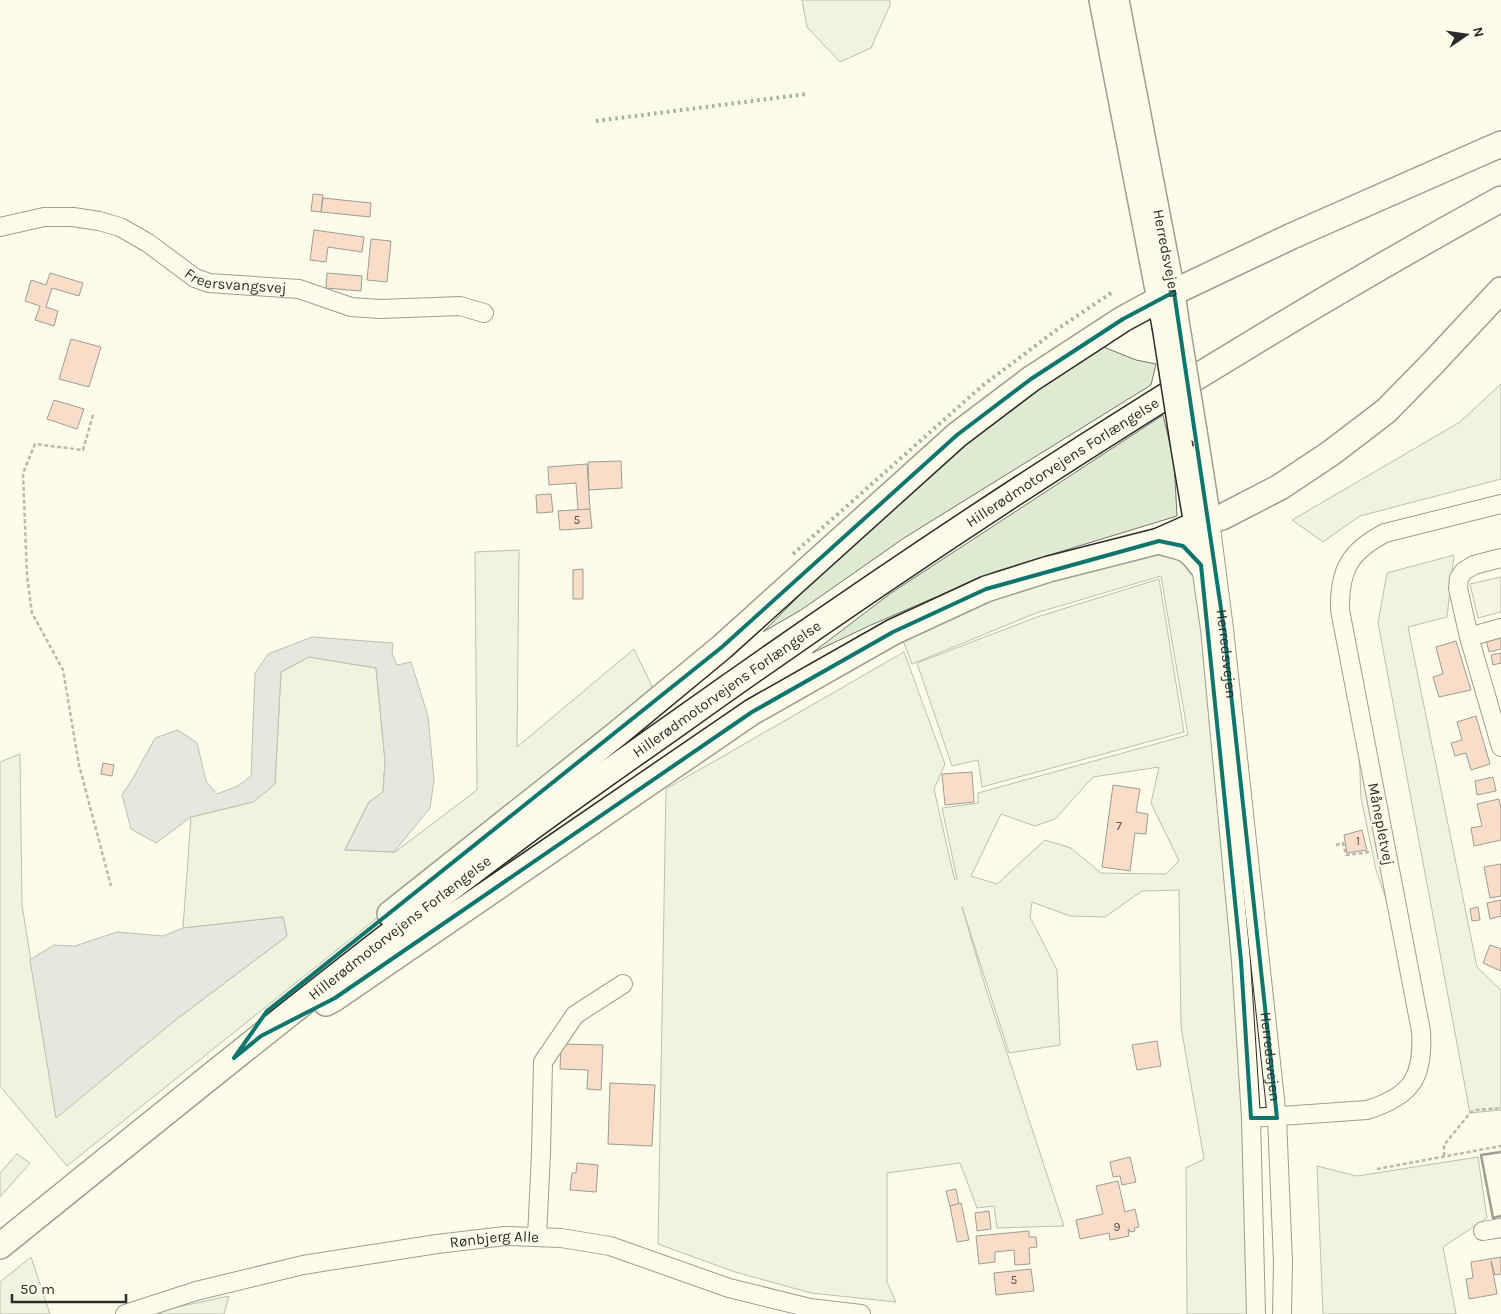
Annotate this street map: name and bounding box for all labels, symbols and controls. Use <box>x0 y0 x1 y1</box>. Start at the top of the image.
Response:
north arrow <box>1441 10 1491 60</box>
text: N <box>1469 25 1488 39</box>
street label: Herredsvejen <box>1149 208 1184 299</box>
street label: Freersvangsvej <box>181 264 287 297</box>
street label: Hillerødmotorvejens Forlængelse <box>963 394 1162 531</box>
house number: 5 <box>574 513 581 527</box>
street label: Herredsvejen <box>1213 608 1240 700</box>
street label: Hillerødmotorvejens Forlængelse <box>629 617 824 761</box>
street label: Månepletvej <box>1364 781 1398 867</box>
house number: 7 <box>1116 819 1122 833</box>
house number: 1 <box>1356 834 1360 848</box>
street label: Hillerødmotorvejens Forlængelse <box>305 852 495 1004</box>
street label: Herredsvejen <box>1257 1011 1284 1102</box>
house number: 9 <box>1114 1220 1121 1234</box>
street label: Rønbjerg Alle <box>449 1227 539 1251</box>
scale bar <box>12 1272 126 1304</box>
house number: 5 <box>1011 1273 1018 1287</box>
text: 50 m <box>20 1280 55 1298</box>

